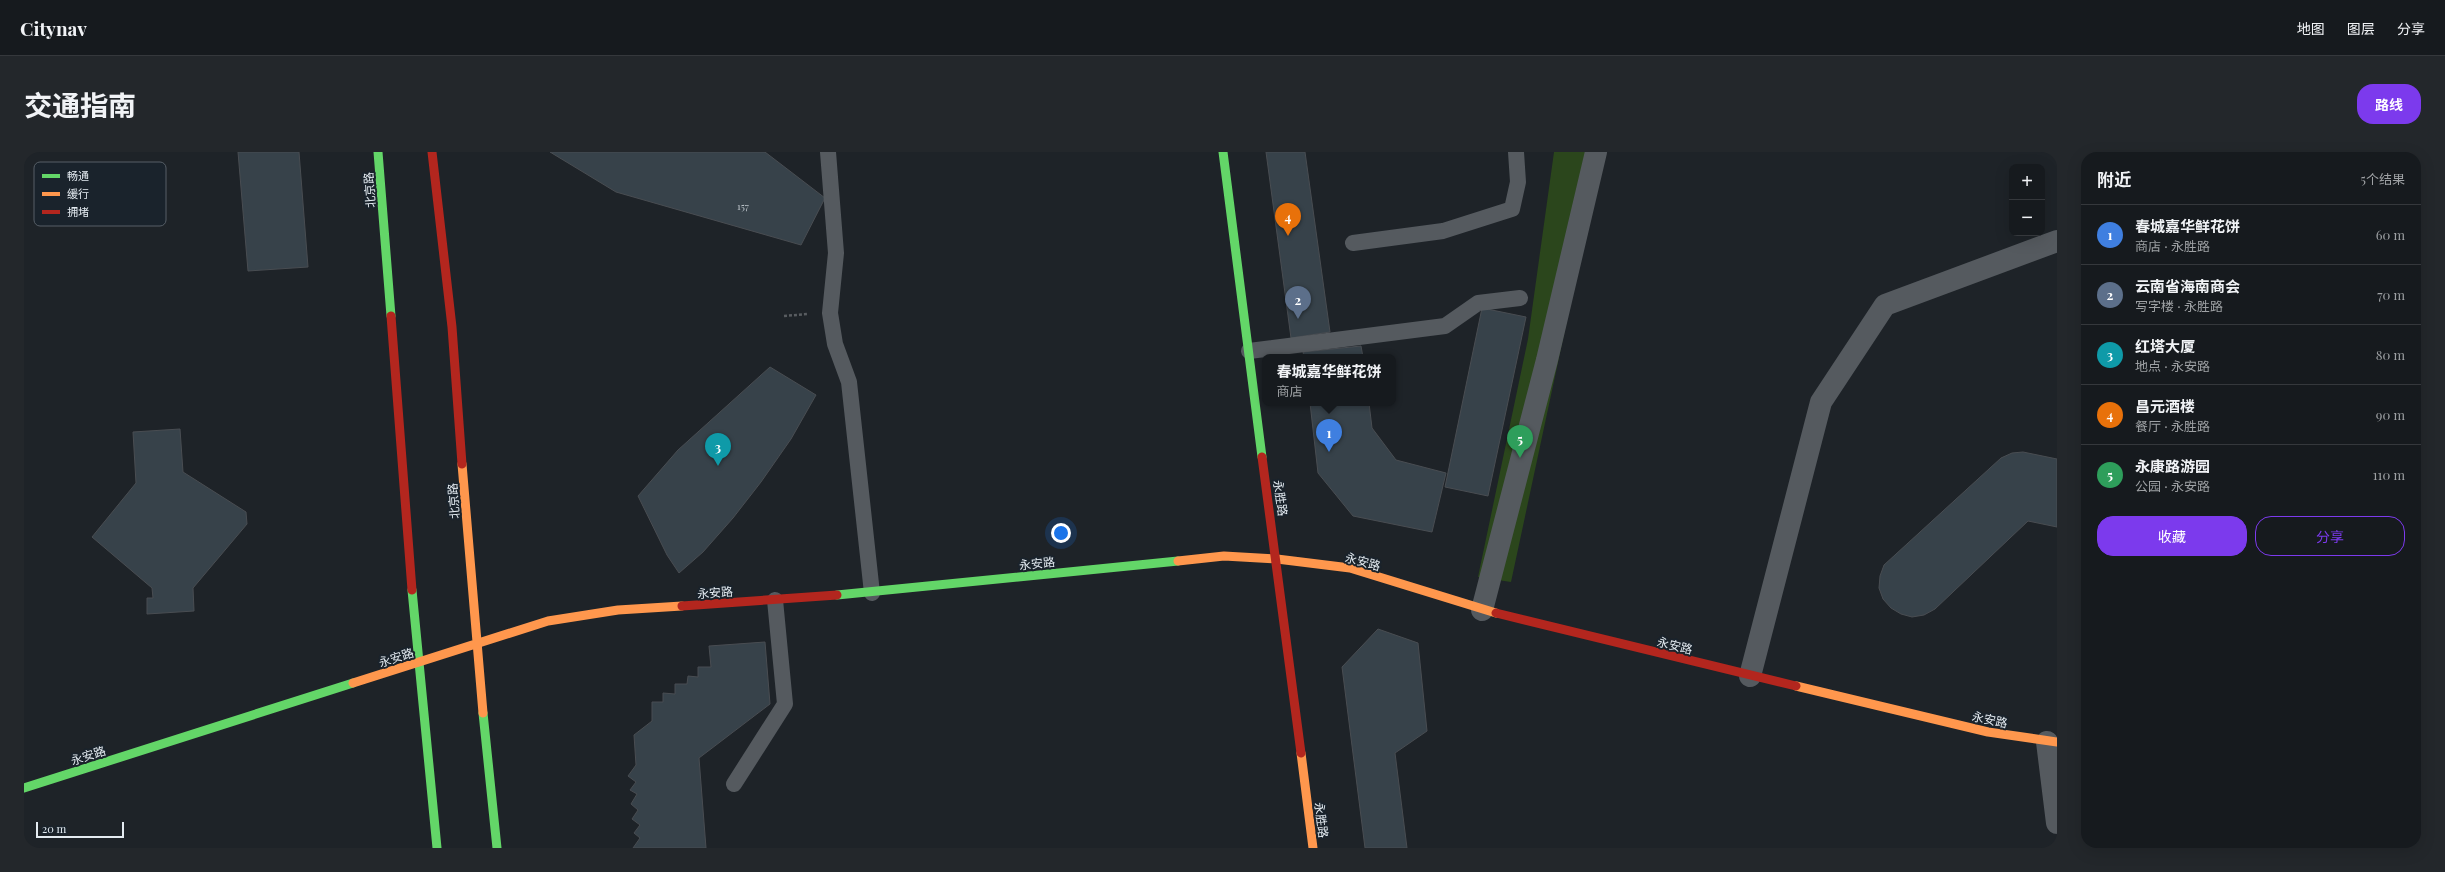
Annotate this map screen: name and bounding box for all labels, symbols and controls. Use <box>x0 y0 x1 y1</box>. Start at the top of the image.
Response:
text: Citynav <box>20 15 87 41</box>
text: 地图 <box>2297 19 2325 38</box>
text: 图层 <box>2347 19 2375 38</box>
text: 分享 <box>2397 19 2425 38</box>
button: 路线 <box>2357 84 2421 124</box>
text: 交通指南 <box>24 86 136 123</box>
legend <box>34 162 166 226</box>
map controls <box>2009 164 2045 236</box>
button: + <box>2009 164 2045 200</box>
text: 畅通 <box>67 168 89 183</box>
text: 附近 <box>2097 168 2131 190</box>
text: 5个结果 <box>2361 170 2405 187</box>
street label: 北京路 <box>360 171 378 209</box>
text: 缓行 <box>67 186 89 201</box>
house number: 157 <box>737 199 749 213</box>
button: − <box>2009 200 2045 236</box>
pin: 4 <box>1275 203 1301 236</box>
text: 拥堵 <box>67 204 89 219</box>
text: 春城嘉华鲜花饼 <box>2135 216 2240 236</box>
text: 1 <box>2108 226 2112 243</box>
text: 60 m <box>2376 226 2405 243</box>
text: 商店 · 永胜路 <box>2135 237 2210 254</box>
text: 云南省海南商会 <box>2135 276 2240 296</box>
pin: 2 <box>1285 286 1311 319</box>
text: 2 <box>2107 286 2113 303</box>
text: 70 m <box>2377 286 2405 303</box>
text: 写字楼 · 永胜路 <box>2135 297 2223 314</box>
text: 红塔大厦 <box>2135 336 2195 356</box>
text: 3 <box>2107 346 2113 363</box>
text: 80 m <box>2376 346 2405 363</box>
popup <box>1262 354 1396 406</box>
text: 地点 · 永安路 <box>2135 357 2210 374</box>
text: 春城嘉华鲜花饼 <box>1276 361 1382 381</box>
text: 商店 <box>1276 382 1303 399</box>
text: 昌元酒楼 <box>2135 396 2195 416</box>
text: 4 <box>2107 406 2113 423</box>
text: 90 m <box>2376 406 2405 423</box>
text: 餐厅 · 永胜路 <box>2135 417 2210 434</box>
pin: 1 <box>1316 419 1342 452</box>
pin: 5 <box>1507 425 1533 458</box>
pin: 3 <box>705 433 731 466</box>
text: 永康路游园 <box>2135 456 2210 476</box>
text: 5 <box>2107 466 2113 483</box>
text: 110 m <box>2373 466 2405 483</box>
text: 公园 · 永安路 <box>2135 477 2210 494</box>
street label: 永胜路 <box>1271 479 1291 517</box>
street label: 北京路 <box>444 482 462 520</box>
button: 收藏 <box>2097 516 2247 556</box>
button: 分享 <box>2255 516 2405 556</box>
your location <box>1051 523 1071 543</box>
street label: 永安路 <box>1344 549 1382 573</box>
street label: 永安路 <box>1018 553 1056 573</box>
street label: 永安路 <box>696 583 734 601</box>
street label: 永安路 <box>1656 633 1694 657</box>
street label: 永安路 <box>376 644 416 670</box>
street label: 永安路 <box>1971 707 2009 731</box>
street label: 永安路 <box>68 742 108 768</box>
street label: 永胜路 <box>1312 801 1332 839</box>
scale bar <box>36 820 124 839</box>
text: 20 m <box>42 821 66 836</box>

